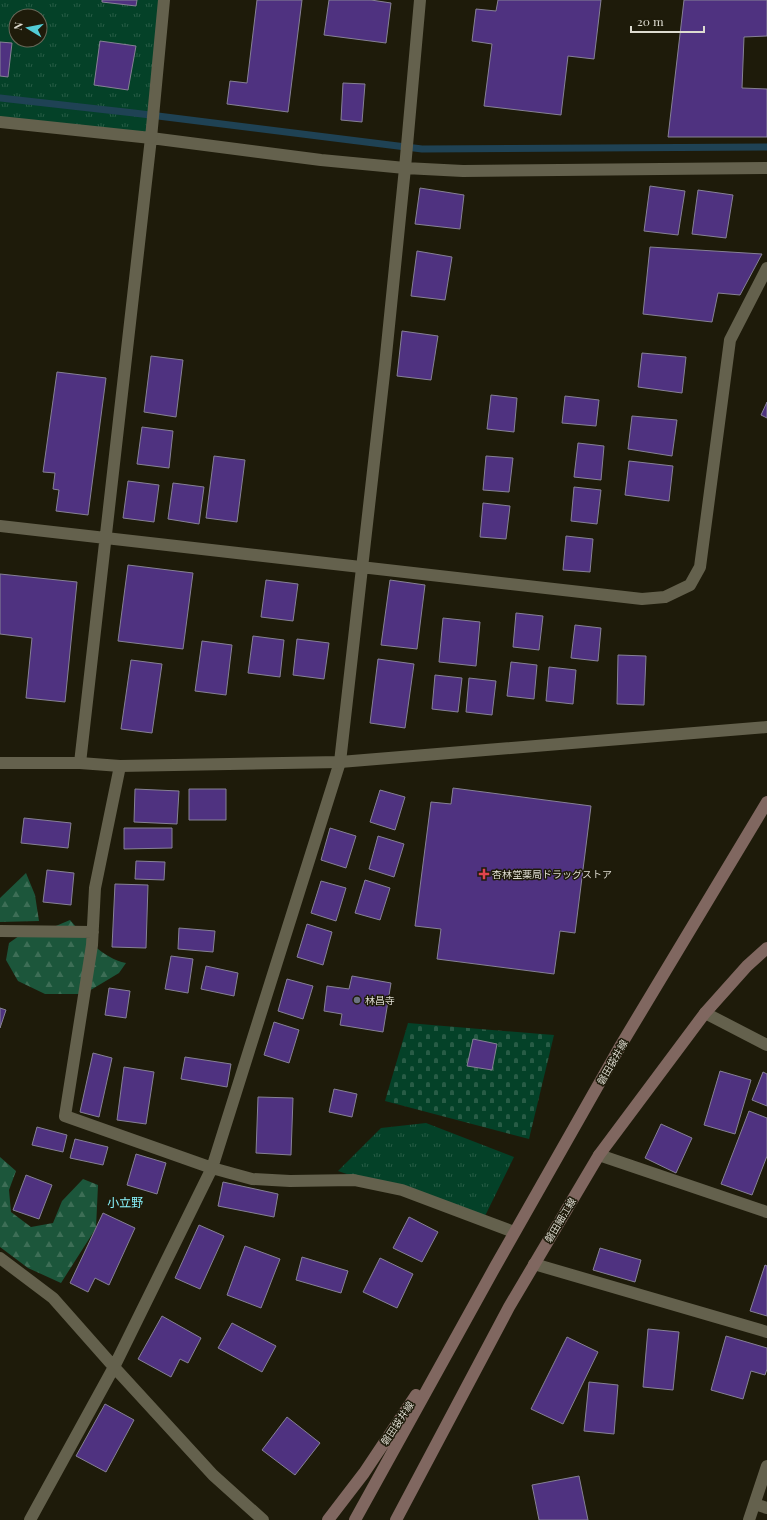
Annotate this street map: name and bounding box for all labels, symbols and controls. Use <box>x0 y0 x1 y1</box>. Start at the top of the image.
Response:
north arrow <box>8 8 48 48</box>
scale bar <box>631 8 704 34</box>
text: 20 m <box>637 13 664 29</box>
text: N <box>10 21 26 31</box>
place label: 杏林堂薬局ドラッグストア <box>492 867 612 881</box>
marker: 杏林堂薬局ドラッグストア <box>479 869 489 879</box>
place label: 林昌寺 <box>365 993 395 1007</box>
marker: 林昌寺 <box>352 995 362 1005</box>
street label: 磐田袋井線 <box>593 1037 631 1087</box>
district label: 小立野 <box>107 1194 143 1210</box>
street label: 磐田細江線 <box>541 1195 579 1245</box>
street label: 磐田袋井線 <box>377 1398 417 1448</box>

